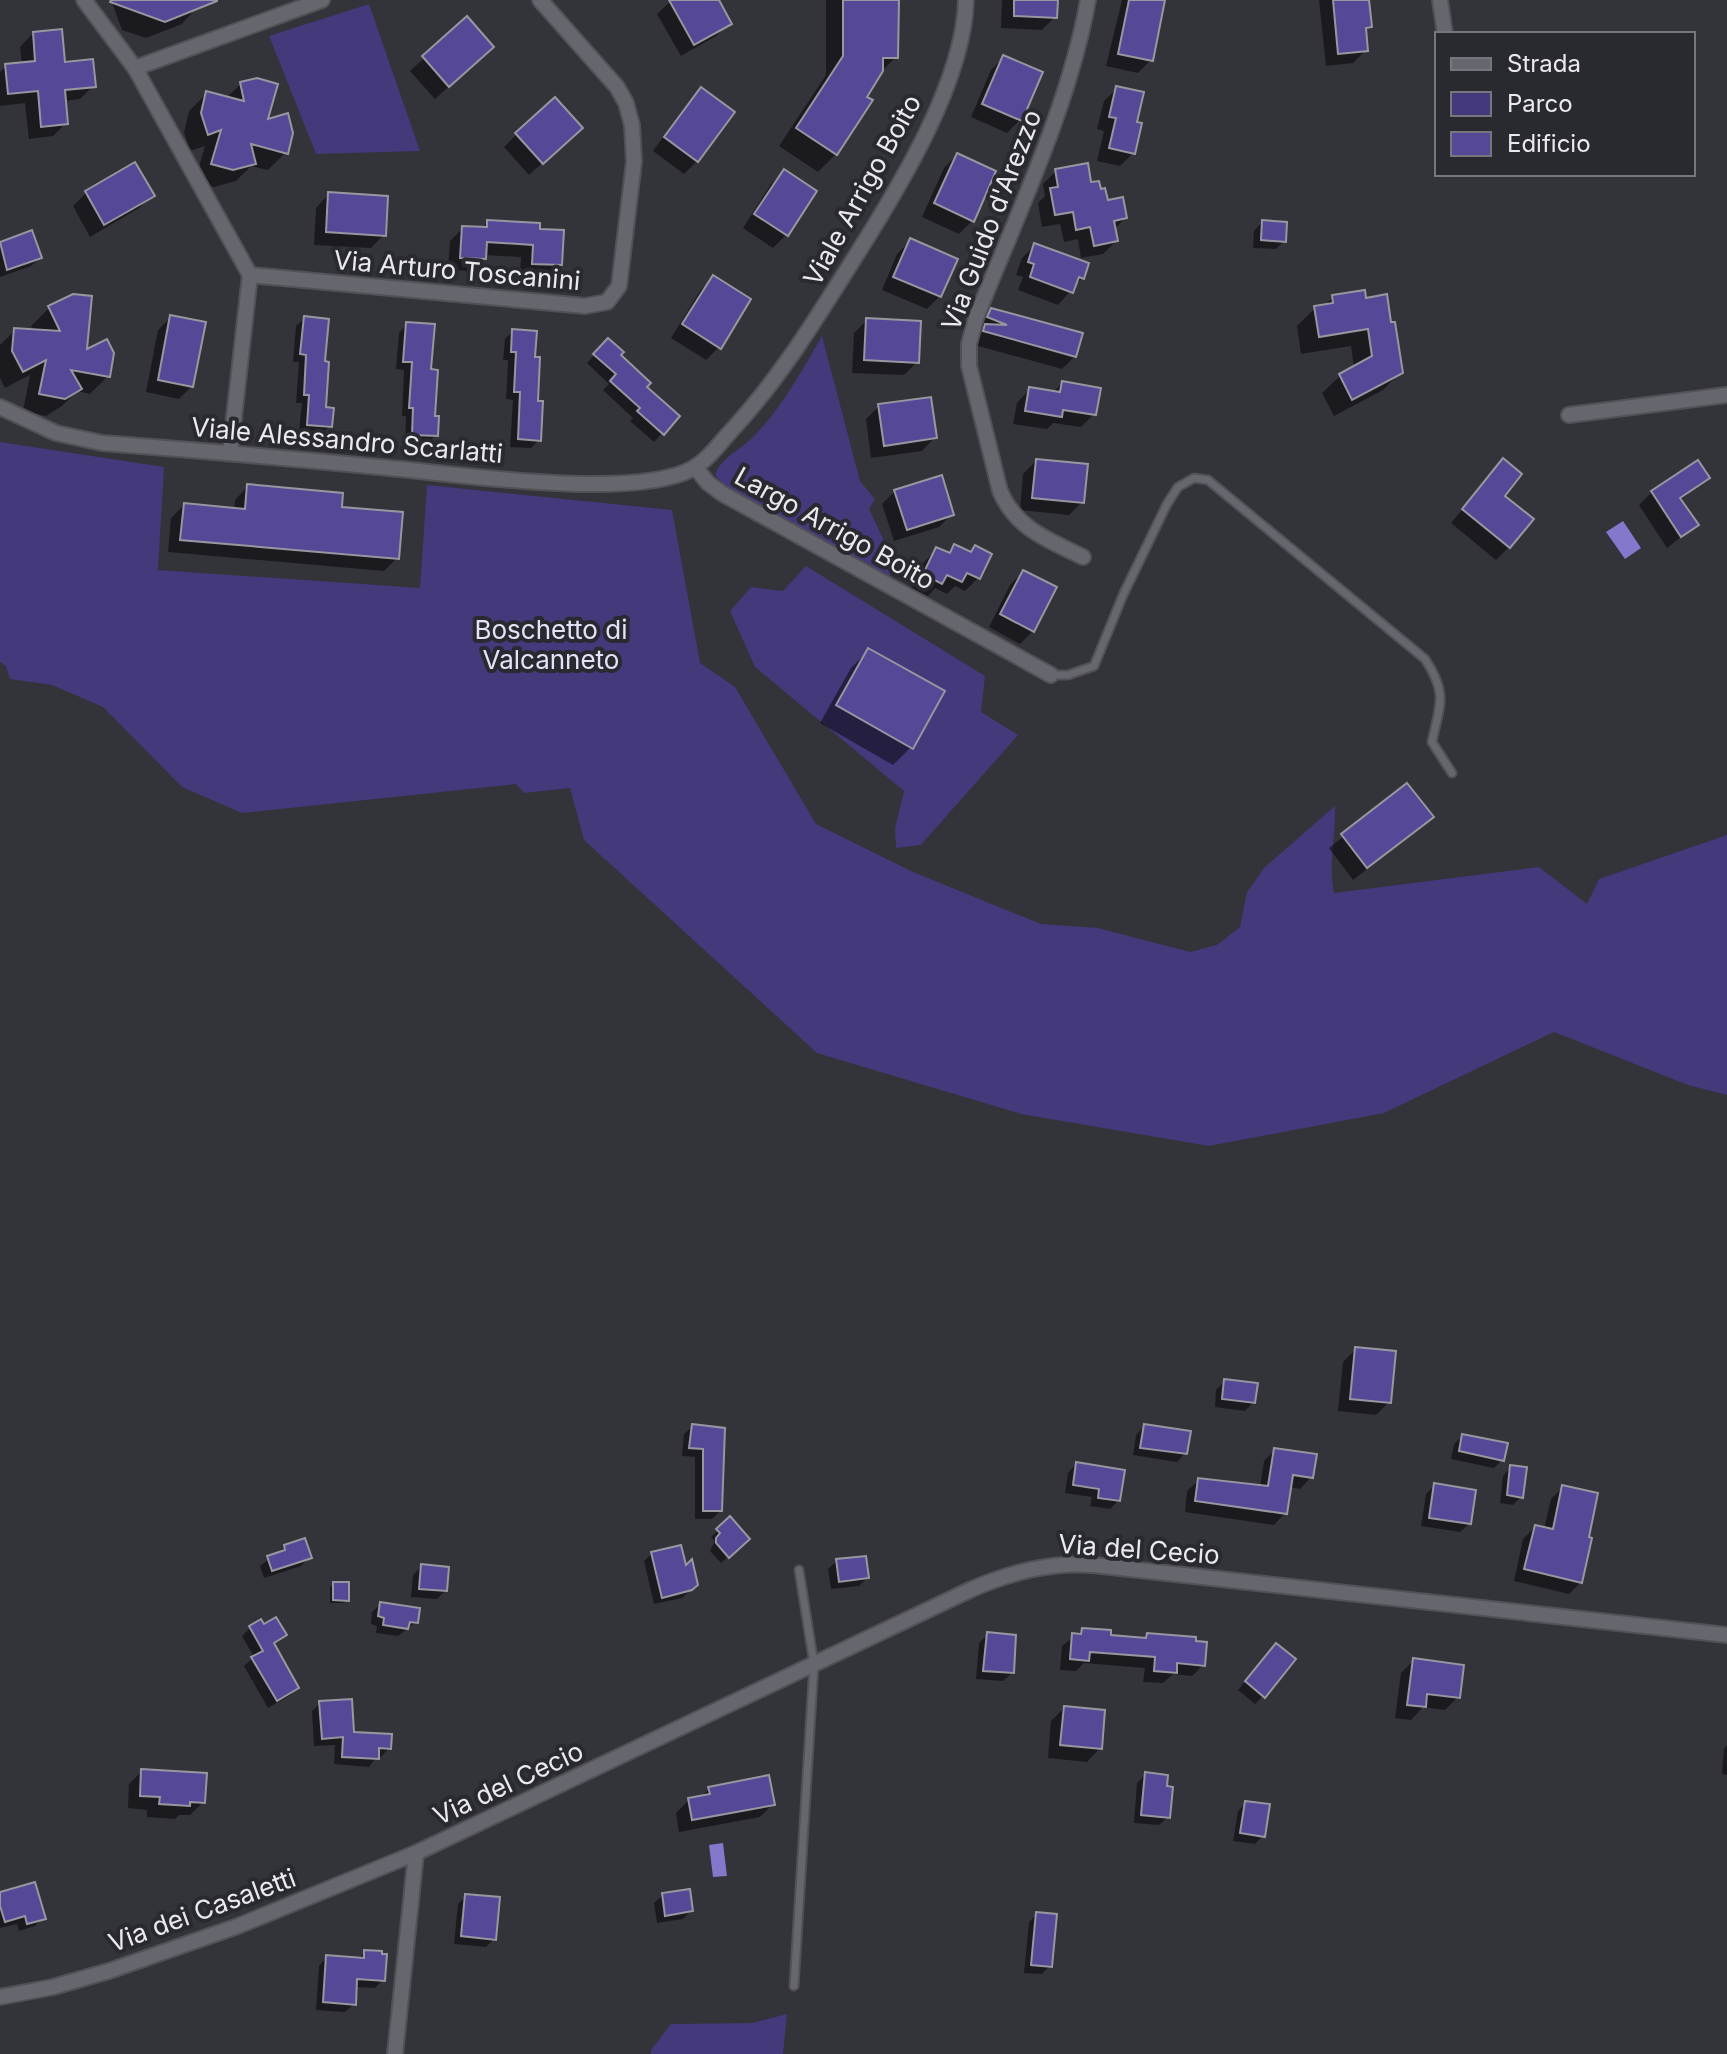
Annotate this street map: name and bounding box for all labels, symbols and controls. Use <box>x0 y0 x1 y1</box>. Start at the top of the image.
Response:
legend <box>1435 32 1695 176</box>
text: Strada <box>1507 49 1581 78</box>
street label: Viale Arrigo Boito <box>797 89 927 291</box>
text: Parco <box>1507 89 1573 118</box>
street label: Via Guido d'Arezzo <box>935 105 1047 335</box>
text: Edificio <box>1507 129 1591 158</box>
street label: Via Arturo Toscanini <box>332 244 582 296</box>
street label: Viale Alessandro Scarlatti <box>190 411 504 469</box>
street label: Largo Arrigo Boito <box>730 460 940 596</box>
park label: Boschetto di Valcanneto <box>475 614 627 675</box>
street label: Via del Cecio <box>1057 1528 1221 1570</box>
street label: Via del Cecio <box>428 1735 588 1831</box>
street label: Via dei Casaletti <box>104 1862 300 1958</box>

